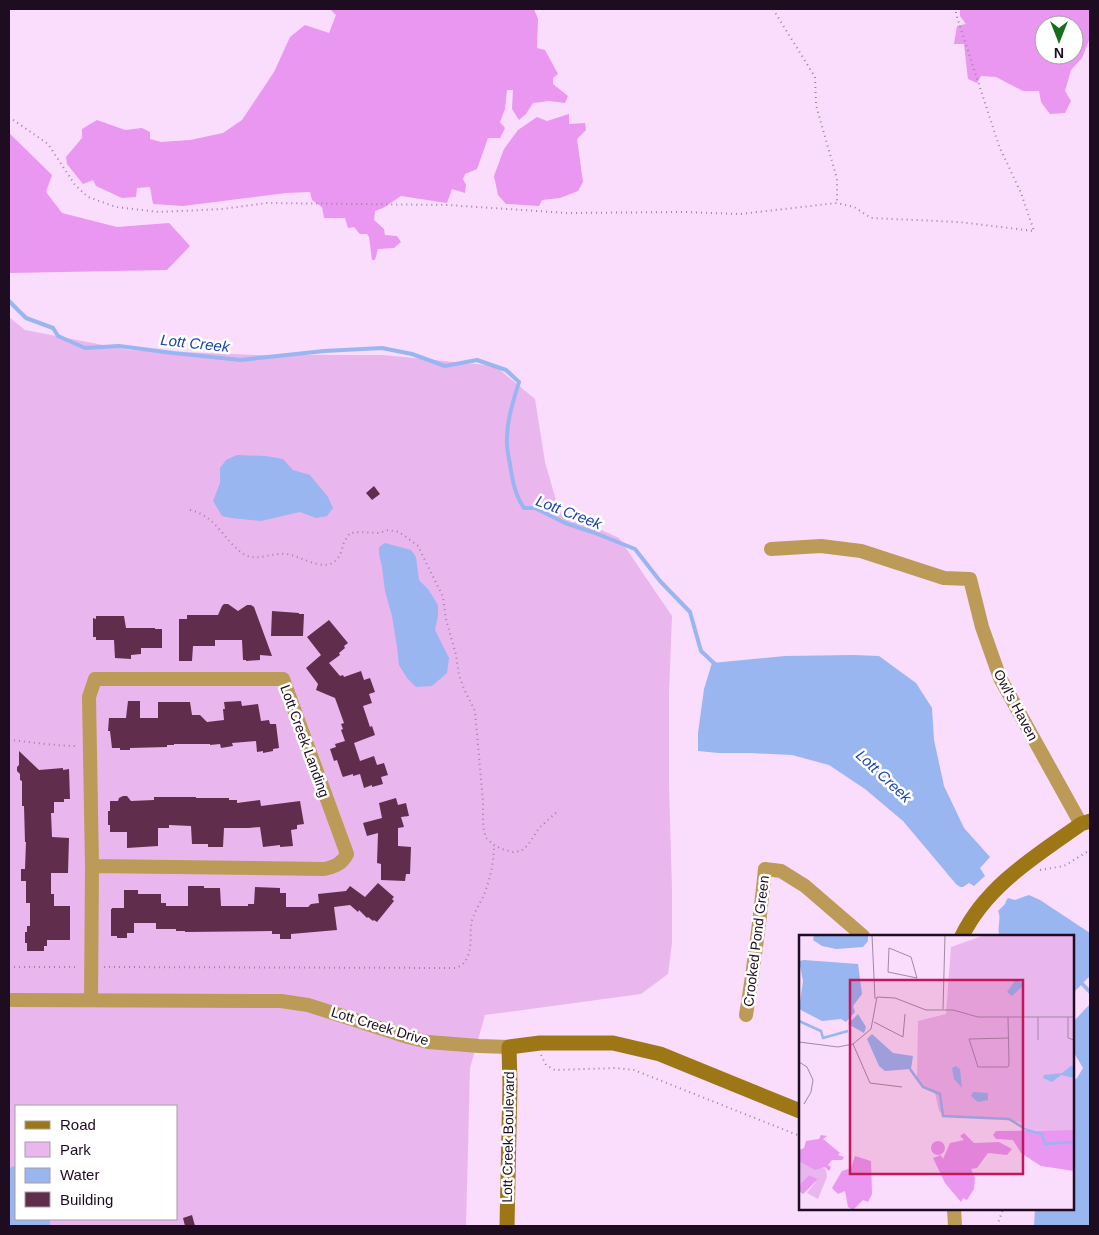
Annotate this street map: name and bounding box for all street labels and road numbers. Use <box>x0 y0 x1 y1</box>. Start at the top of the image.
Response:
street label: Owl's Haven <box>991 667 1041 743</box>
street label: Lott Creek Landing <box>277 683 333 799</box>
street label: Crooked Pond Green <box>740 874 772 1008</box>
street label: Lott Creek Drive <box>329 1004 431 1048</box>
street label: Lott Creek Boulevard <box>499 1071 517 1203</box>

